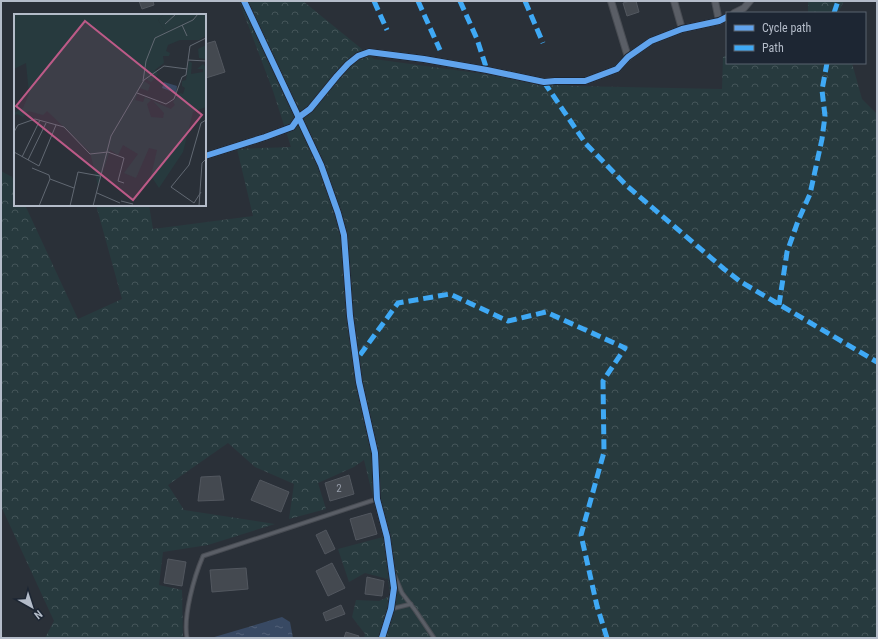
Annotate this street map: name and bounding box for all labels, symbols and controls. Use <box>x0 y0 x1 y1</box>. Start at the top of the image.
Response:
legend <box>726 12 866 64</box>
inset map <box>14 14 206 206</box>
text: Cycle path <box>762 21 812 35</box>
text: Path <box>762 41 784 55</box>
house number: 2 <box>336 482 342 495</box>
north arrow <box>12 587 52 627</box>
text: N <box>31 607 45 622</box>

